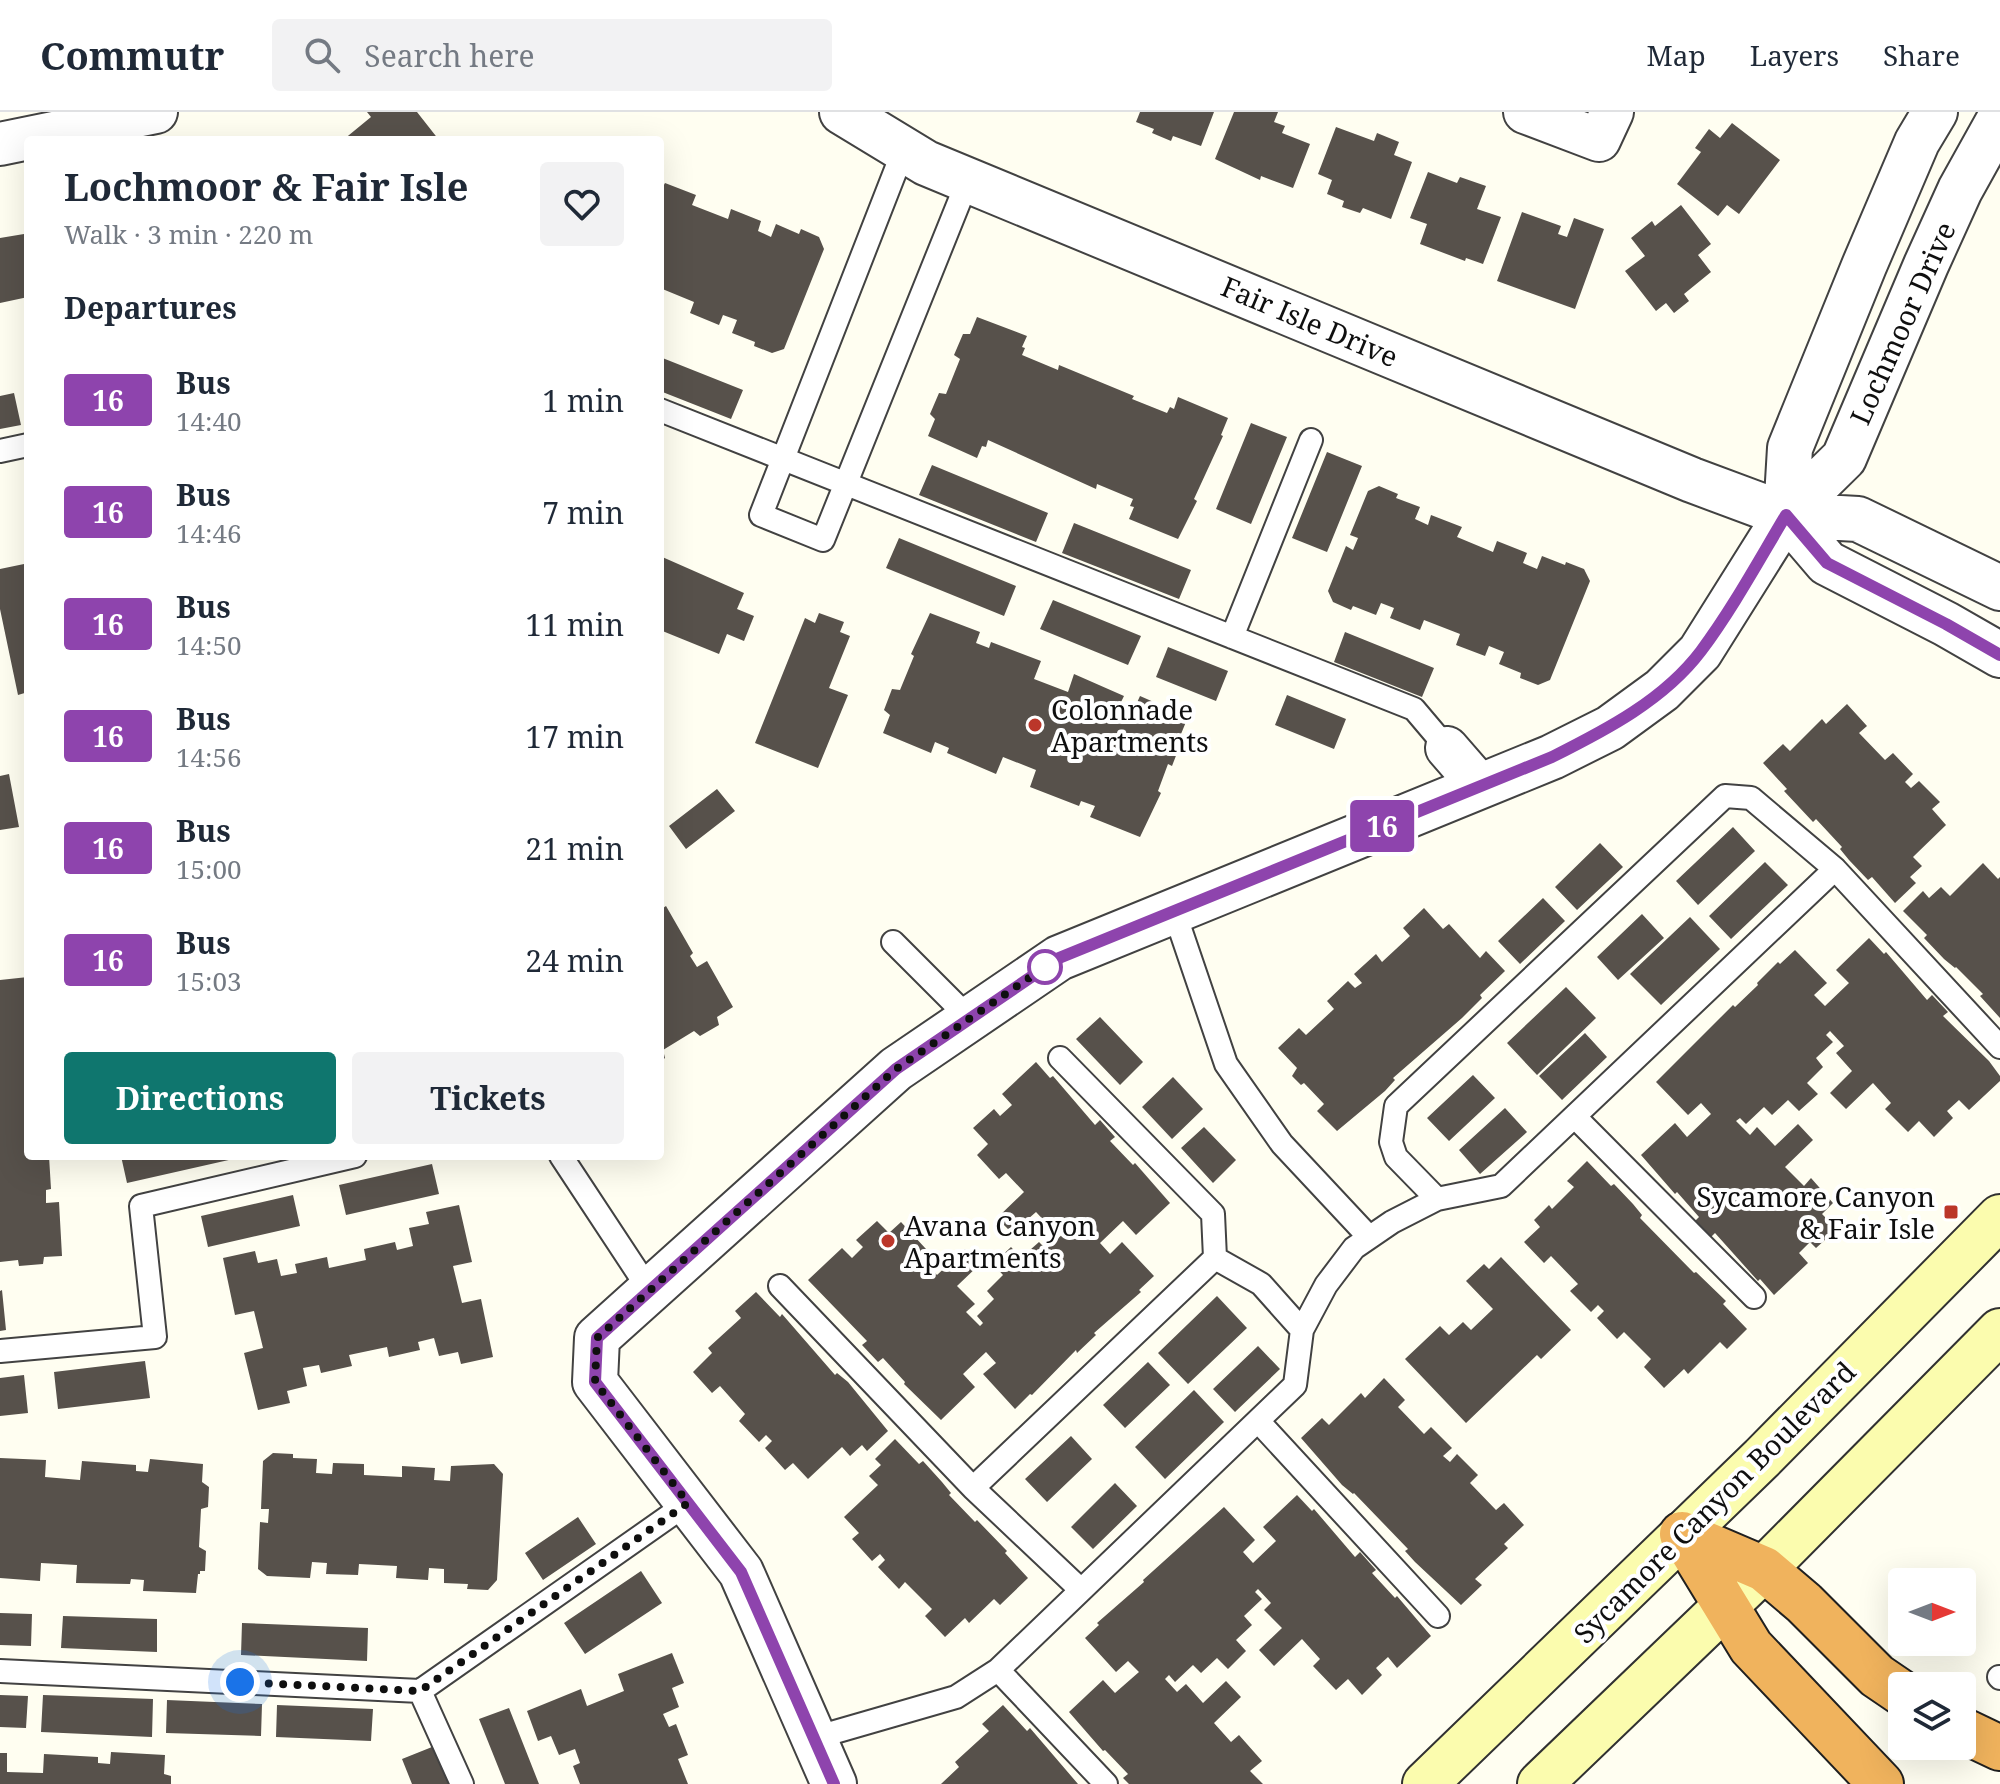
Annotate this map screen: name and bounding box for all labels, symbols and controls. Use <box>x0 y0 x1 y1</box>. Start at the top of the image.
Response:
search box <box>272 19 832 91</box>
text: Commutr <box>40 29 224 81</box>
icon: search <box>300 33 344 77</box>
text: Search here <box>364 35 535 76</box>
text: Map <box>1647 36 1706 74</box>
text: Layers <box>1750 36 1839 74</box>
text: Share <box>1883 36 1960 74</box>
text: Lochmoor & Fair Isle <box>64 160 468 212</box>
button: heart <box>540 162 624 246</box>
text: Walk · 3 min · 220 m <box>64 216 313 252</box>
street label: Lochmoor Drive <box>1840 216 1964 430</box>
street label: Fair Isle Drive <box>1216 267 1404 375</box>
text: Departures <box>64 287 237 328</box>
text: Bus <box>176 362 231 403</box>
text: 1 min <box>542 380 624 421</box>
text: 16 <box>92 381 124 419</box>
text: 14:40 <box>176 403 242 439</box>
text: Bus <box>176 474 231 515</box>
text: 7 min <box>542 492 624 533</box>
text: 16 <box>92 493 124 531</box>
text: 14:46 <box>176 515 242 551</box>
text: Bus <box>176 586 231 627</box>
text: 11 min <box>525 604 624 645</box>
text: 16 <box>92 605 124 643</box>
text: 14:50 <box>176 627 242 663</box>
place label: Colonnade Apartments <box>1051 690 1209 760</box>
text: Bus <box>176 698 231 739</box>
text: 17 min <box>525 716 624 757</box>
marker: Colonnade Apartments <box>1026 716 1044 734</box>
text: 16 <box>92 717 124 755</box>
text: 14:56 <box>176 739 242 775</box>
line badge: 16 <box>1346 800 1418 852</box>
text: 16 <box>1366 807 1398 845</box>
text: Bus <box>176 810 231 851</box>
text: 21 min <box>525 828 624 869</box>
text: 16 <box>92 829 124 867</box>
text: 15:00 <box>176 851 242 887</box>
text: Bus <box>176 922 231 963</box>
text: 24 min <box>525 940 624 981</box>
text: 16 <box>92 941 124 979</box>
unlabelled marker <box>1028 950 1062 984</box>
text: 15:03 <box>176 963 242 999</box>
button: Directions <box>64 1052 336 1144</box>
button: Tickets <box>352 1052 624 1144</box>
place label: Sycamore Canyon & Fair Isle <box>1696 1177 1935 1247</box>
marker: Sycamore Canyon & Fair Isle <box>1942 1203 1960 1221</box>
place label: Avana Canyon Apartments <box>904 1206 1096 1276</box>
marker: Avana Canyon Apartments <box>879 1232 897 1250</box>
street label: Sycamore Canyon Boulevard <box>1565 1353 1863 1651</box>
north arrow <box>1888 1568 1976 1656</box>
map controls <box>1888 1568 1976 1760</box>
your location <box>220 1662 260 1702</box>
button: layers <box>1888 1672 1976 1760</box>

